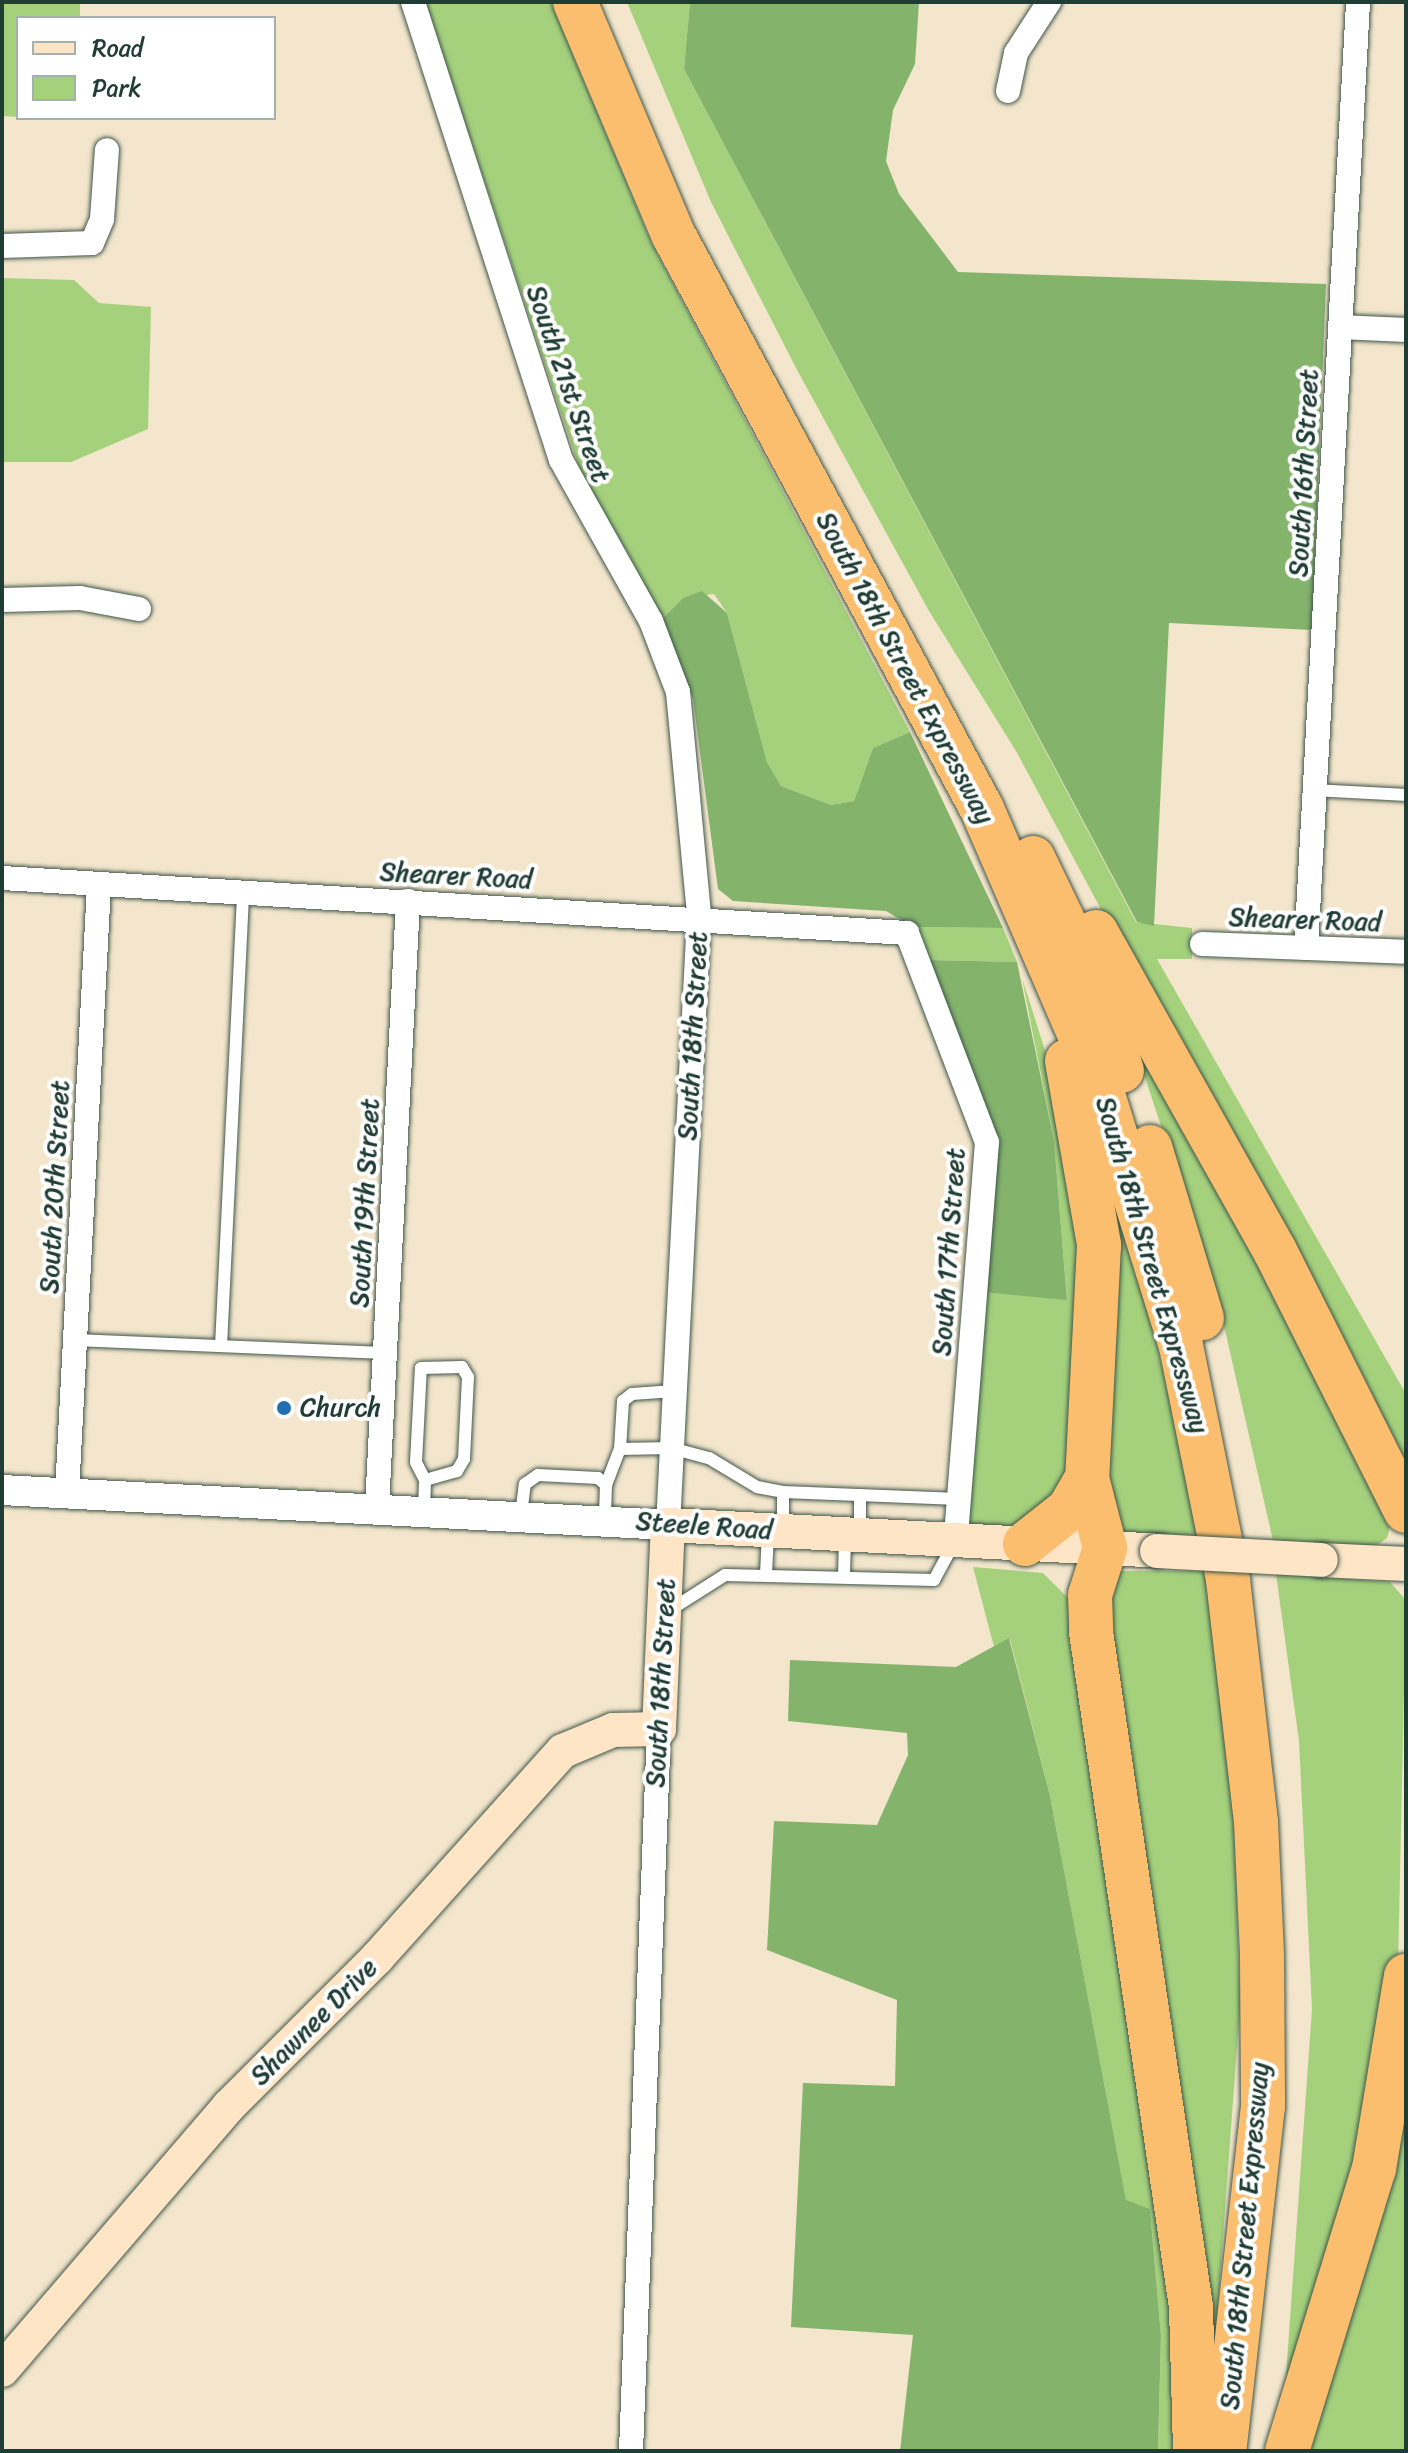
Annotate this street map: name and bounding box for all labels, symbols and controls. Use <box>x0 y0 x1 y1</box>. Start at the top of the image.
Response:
legend <box>16 16 276 120</box>
text: Road <box>92 27 143 69</box>
text: Park <box>92 67 141 109</box>
street label: South 21st Street <box>520 281 616 487</box>
street label: South 16th Street <box>1283 368 1325 578</box>
street label: South 18th Street Expressway <box>809 506 1001 830</box>
street label: Shearer Road <box>379 856 533 896</box>
street label: Shearer Road <box>1228 902 1382 938</box>
street label: South 18th Street <box>672 931 714 1141</box>
street label: South 20th Street <box>34 1079 76 1295</box>
street label: South 18th Street Expressway <box>1089 1092 1215 1438</box>
street label: South 19th Street <box>344 1098 386 1308</box>
street label: South 17th Street <box>926 1147 972 1357</box>
place label: Church <box>300 1392 381 1424</box>
marker: Church <box>275 1399 293 1417</box>
street label: Steele Road <box>635 1506 773 1546</box>
street label: South 18th Street <box>640 1578 682 1788</box>
street label: Shawnee Drive <box>244 1952 384 2092</box>
street label: South 18th Street Expressway <box>1214 2060 1276 2412</box>

